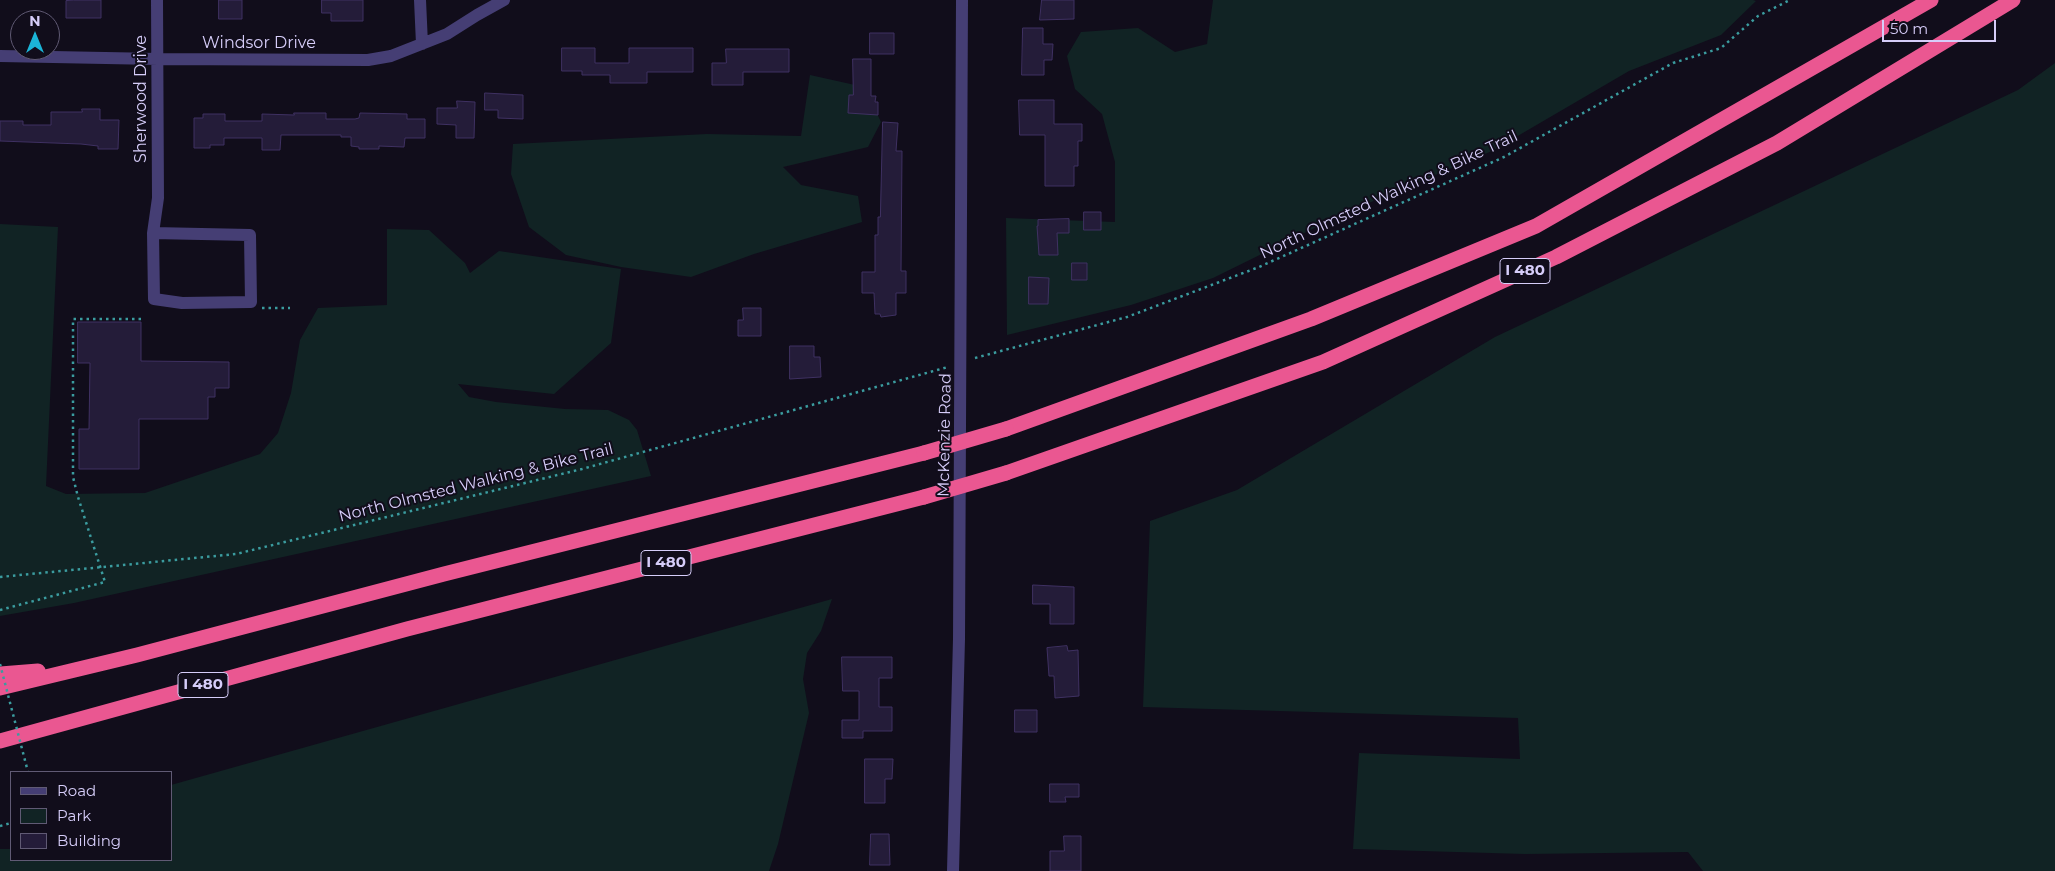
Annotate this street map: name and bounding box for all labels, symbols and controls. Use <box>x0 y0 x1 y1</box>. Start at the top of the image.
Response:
north arrow <box>10 10 60 60</box>
scale bar <box>1885 10 1999 42</box>
text: N <box>29 12 41 30</box>
text: 50 m <box>1890 19 1928 38</box>
street label: Windsor Drive <box>202 33 316 53</box>
street label: Sherwood Drive <box>131 35 151 163</box>
street label: North Olmsted Walking & Bike Trail <box>1257 127 1521 263</box>
road number: I 480 <box>1500 258 1550 284</box>
street label: McKenzie Road <box>934 373 956 497</box>
street label: North Olmsted Walking & Bike Trail <box>337 440 615 526</box>
road number: I 480 <box>641 550 691 576</box>
road number: I 480 <box>178 672 228 698</box>
legend <box>10 771 172 861</box>
text: Road <box>57 781 96 800</box>
text: Park <box>57 806 91 825</box>
text: Building <box>57 831 121 850</box>

